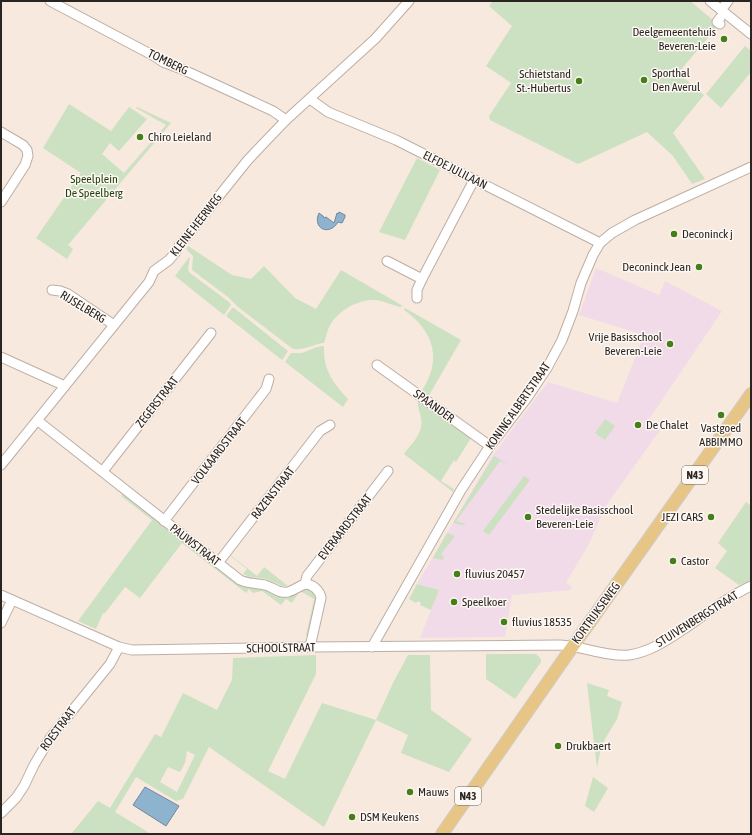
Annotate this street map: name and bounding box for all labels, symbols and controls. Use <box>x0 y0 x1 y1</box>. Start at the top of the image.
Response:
place label: Deelgemeentehuis Beveren-Leie <box>632 25 716 53</box>
marker: Deelgemeentehuis Beveren-Leie <box>719 34 729 44</box>
street label: TOMBERG <box>146 46 190 78</box>
place label: Sporthal Den Averul <box>652 66 701 94</box>
place label: Schietstand St.-Hubertus <box>517 67 571 95</box>
marker: Sporthal Den Averul <box>639 75 649 85</box>
marker: Schietstand St.-Hubertus <box>574 76 584 86</box>
place label: Chiro Leieland <box>148 130 211 144</box>
marker: Chiro Leieland <box>135 132 145 142</box>
street label: ELFDE JULILAAN <box>421 148 489 192</box>
park label: Speelplein De Speelberg <box>65 172 124 200</box>
street label: KLEINE HEERWEG <box>167 191 225 259</box>
place label: Deconinck j <box>682 227 733 241</box>
marker: Deconinck j <box>669 229 679 239</box>
place label: Deconinck Jean <box>622 260 691 274</box>
marker: Deconinck Jean <box>694 262 704 272</box>
street label: RIJSELBERG <box>58 288 108 326</box>
place label: Vrije Basisschool Beveren-Leie <box>589 330 663 358</box>
marker: Vrije Basisschool Beveren-Leie <box>665 339 675 349</box>
street label: KONING ALBERTSTRAAT <box>483 359 554 452</box>
street label: ZEGERSTRAAT <box>133 373 182 430</box>
street label: SPAANDER <box>411 386 457 426</box>
marker: Vastgoed ABBIMMO <box>716 410 726 420</box>
street label: VOLKAARDSTRAAT <box>189 414 250 487</box>
place label: De Chalet <box>646 418 689 432</box>
marker: De Chalet <box>633 420 643 430</box>
place label: Vastgoed ABBIMMO <box>699 421 743 449</box>
street label: RAZENSTRAAT <box>248 464 298 522</box>
road number: N43 <box>682 466 708 484</box>
street label: EVERAARDSTRAAT <box>315 491 375 563</box>
place label: Stedelijke Basisschool Beveren-Leie <box>536 503 634 531</box>
place label: JEZI CARS <box>662 510 703 524</box>
marker: Stedelijke Basisschool Beveren-Leie <box>523 512 533 522</box>
marker: JEZI CARS <box>706 512 716 522</box>
street label: PAUWSTRAAT <box>167 521 223 569</box>
place label: Castor <box>681 554 709 568</box>
marker: Castor <box>668 556 678 566</box>
place label: fluvius 20457 <box>465 567 525 581</box>
marker: fluvius 20457 <box>452 569 462 579</box>
street label: KORTRIJKSEWEG <box>569 579 623 647</box>
street label: STUIVENBERGSTRAAT <box>653 588 741 650</box>
place label: Speelkoer <box>462 595 507 609</box>
marker: Speelkoer <box>449 597 459 607</box>
place label: fluvius 18535 <box>512 615 572 629</box>
marker: fluvius 18535 <box>499 617 509 627</box>
street label: SCHOOLSTRAAT <box>246 640 316 656</box>
street label: ROESTRAAT <box>37 704 79 754</box>
place label: Drukbaert <box>566 739 611 753</box>
marker: Drukbaert <box>553 741 563 751</box>
place label: Mauws <box>418 785 449 799</box>
marker: Mauws <box>405 787 415 797</box>
road number: N43 <box>455 787 481 805</box>
place label: DSM Keukens <box>360 810 419 824</box>
marker: DSM Keukens <box>347 812 357 822</box>

